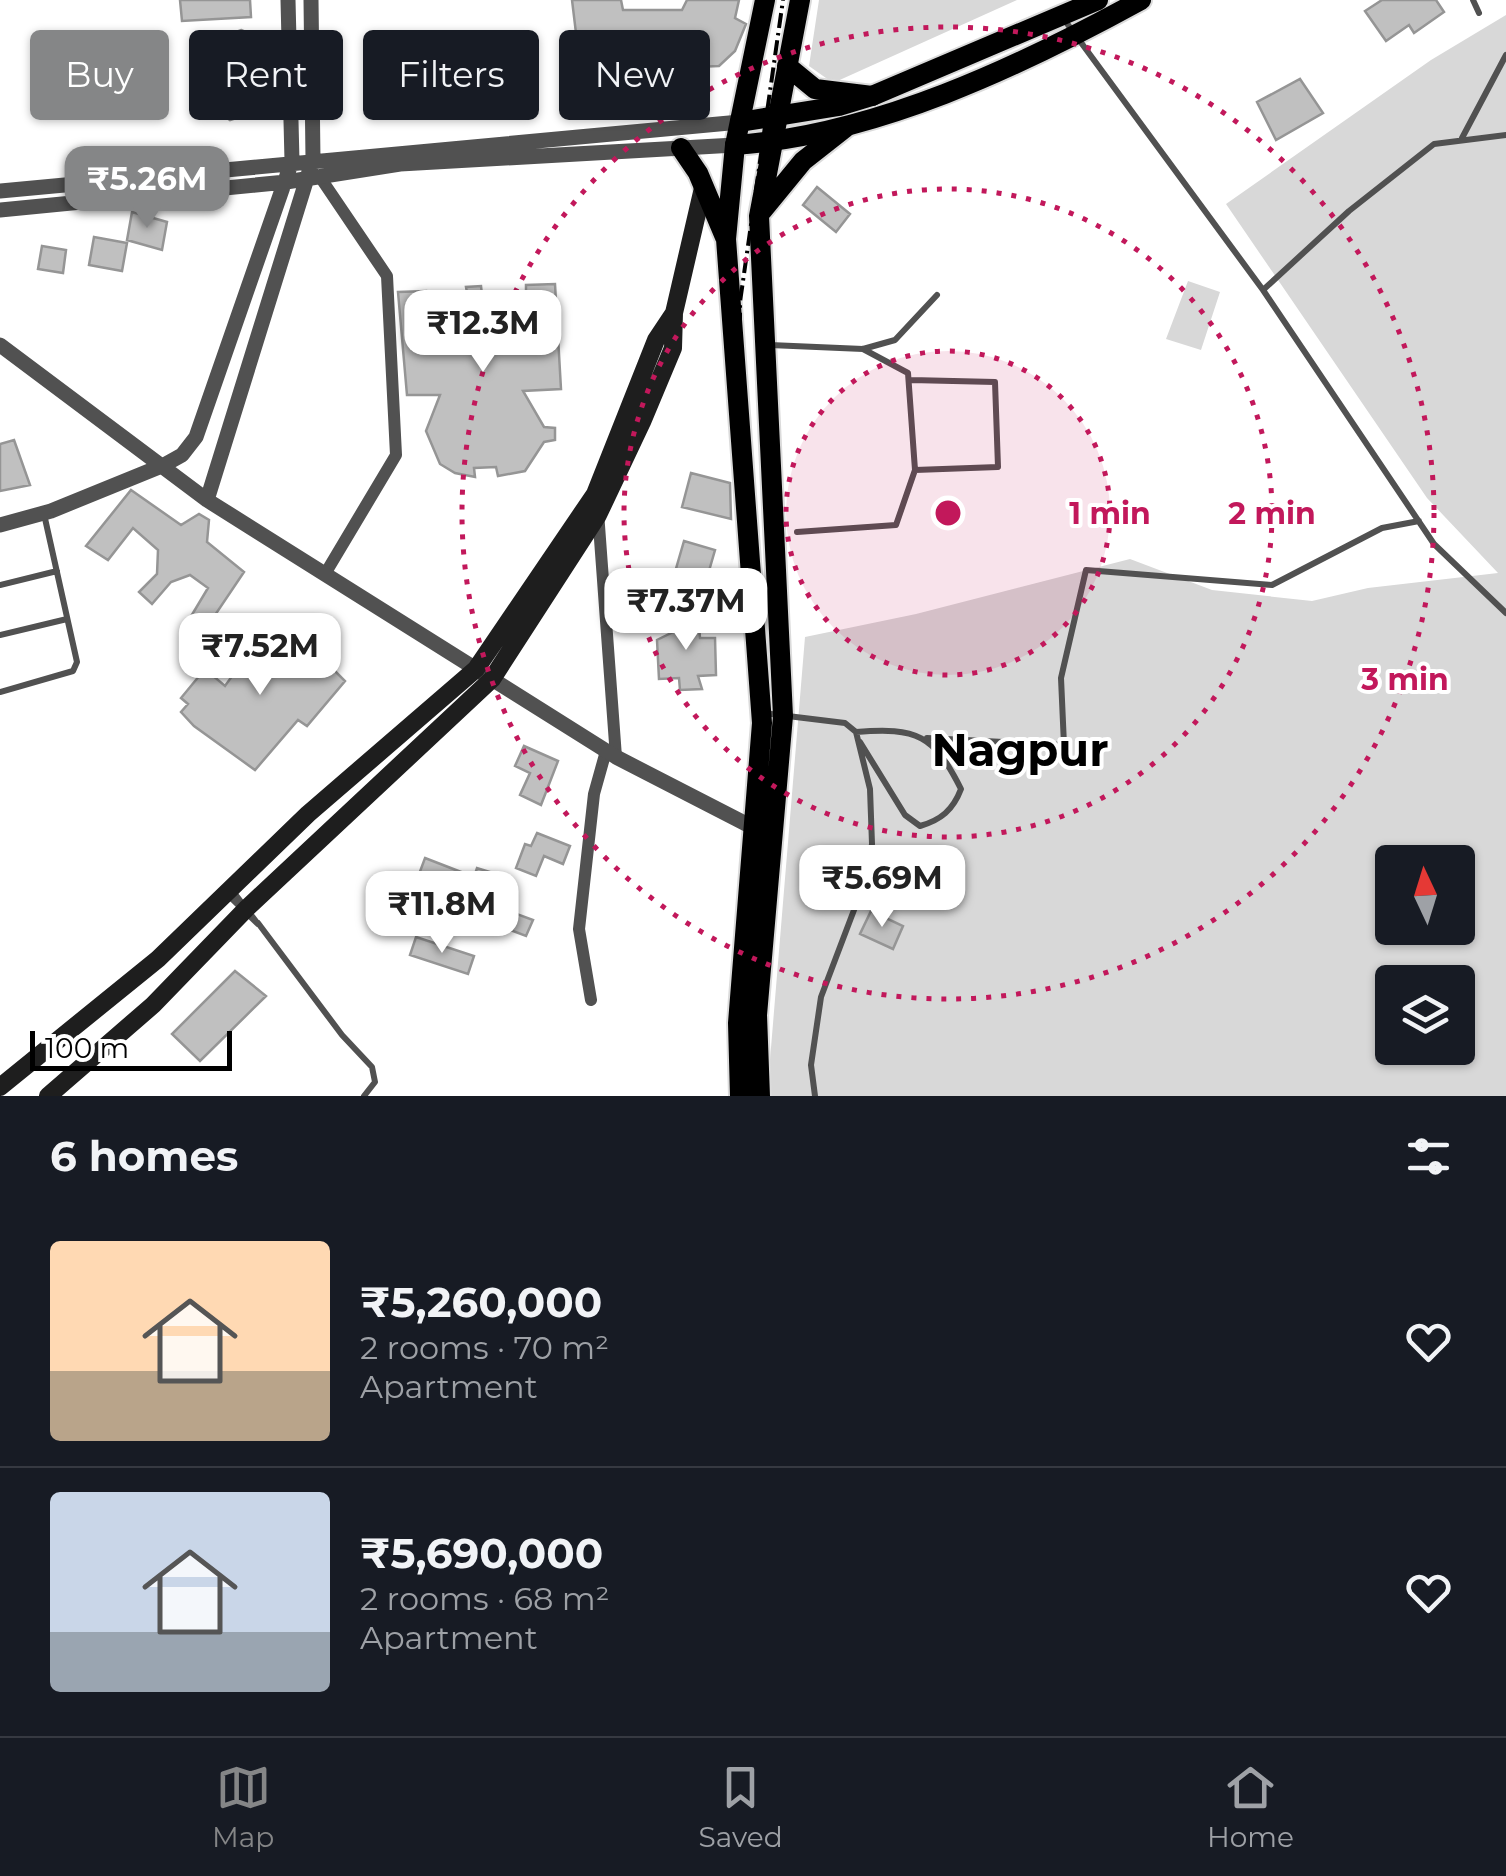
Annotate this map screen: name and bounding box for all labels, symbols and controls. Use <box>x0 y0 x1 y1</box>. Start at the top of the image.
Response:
chip: Buy <box>30 30 169 120</box>
chip: Rent <box>189 30 343 120</box>
chip: Filters <box>363 30 539 120</box>
chip: New <box>559 30 710 120</box>
pin: ₹5.26M <box>66 146 228 231</box>
text: ₹5.26M <box>87 159 207 198</box>
pin: ₹12.3M <box>402 290 564 375</box>
text: ₹12.3M <box>426 303 540 342</box>
centre of rings <box>930 495 966 531</box>
text: 1 min <box>1069 495 1151 532</box>
text: 2 min <box>1228 495 1316 532</box>
pin: ₹7.37M <box>605 568 767 653</box>
text: ₹7.37M <box>626 581 746 620</box>
pin: ₹7.52M <box>179 613 341 698</box>
text: ₹7.52M <box>201 626 319 665</box>
text: 3 min <box>1360 661 1449 698</box>
district label: Nagpur <box>931 722 1109 777</box>
pin: ₹5.69M <box>801 845 963 930</box>
north arrow <box>1375 845 1475 945</box>
map controls <box>1375 845 1475 1065</box>
text: ₹5.69M <box>821 858 943 897</box>
pin: ₹11.8M <box>361 871 523 956</box>
text: ₹11.8M <box>388 884 496 923</box>
button: layers <box>1375 965 1475 1065</box>
scale bar <box>30 1026 232 1070</box>
text: 100 m <box>45 1031 129 1065</box>
icon: filters <box>1401 1129 1456 1184</box>
text: 6 homes <box>50 1130 238 1182</box>
text: ₹5,260,000 <box>360 1276 602 1328</box>
icon: home <box>130 1281 250 1401</box>
icon: heart <box>1401 1314 1456 1369</box>
text: 2 rooms · 70 m² <box>360 1328 609 1367</box>
text: Apartment <box>360 1367 538 1406</box>
text: ₹5,690,000 <box>360 1527 603 1579</box>
icon: home <box>130 1532 250 1652</box>
icon: heart <box>1401 1565 1456 1620</box>
text: 2 rooms · 68 m² <box>360 1579 610 1618</box>
text: Apartment <box>360 1618 538 1657</box>
tab: Map <box>212 1760 274 1854</box>
tab: Saved <box>699 1760 783 1854</box>
tab: Home <box>1207 1760 1294 1854</box>

